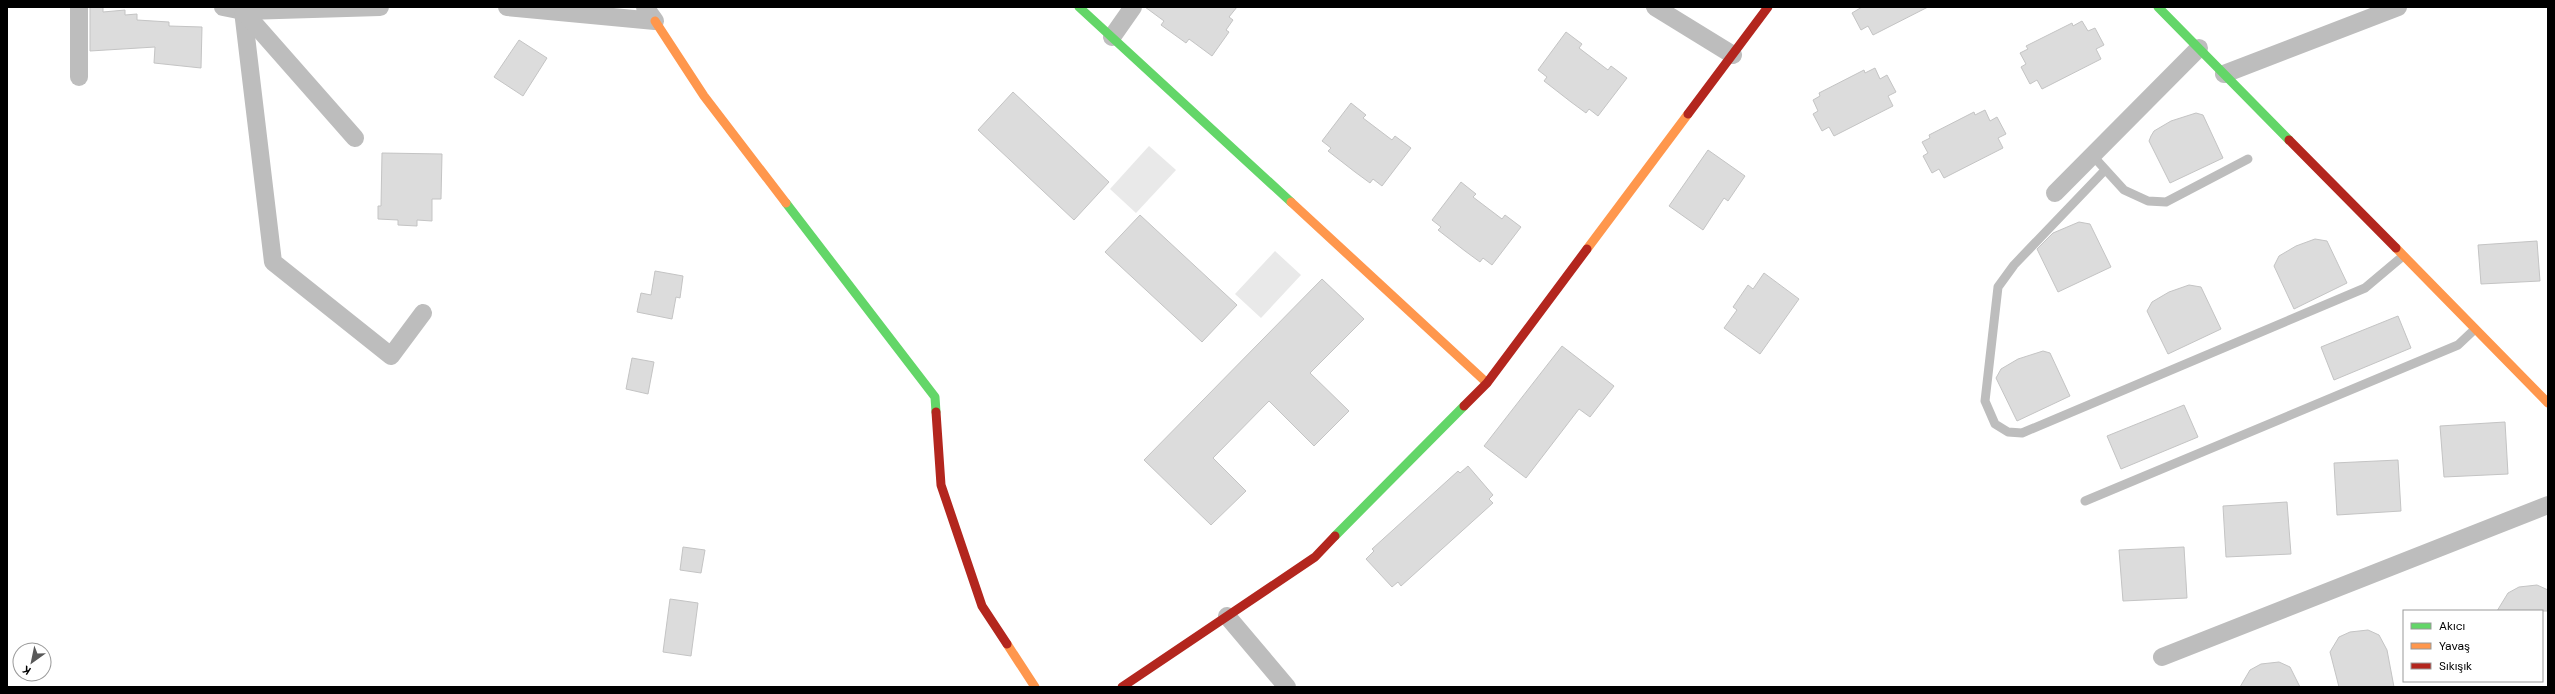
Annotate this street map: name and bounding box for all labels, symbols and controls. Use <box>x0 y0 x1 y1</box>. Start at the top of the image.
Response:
legend <box>2403 610 2543 682</box>
text: Akıcı <box>2439 618 2465 634</box>
text: Yavaş <box>2439 638 2470 654</box>
north arrow <box>12 642 52 682</box>
text: Sıkışık <box>2439 658 2472 674</box>
text: K <box>20 663 33 678</box>

